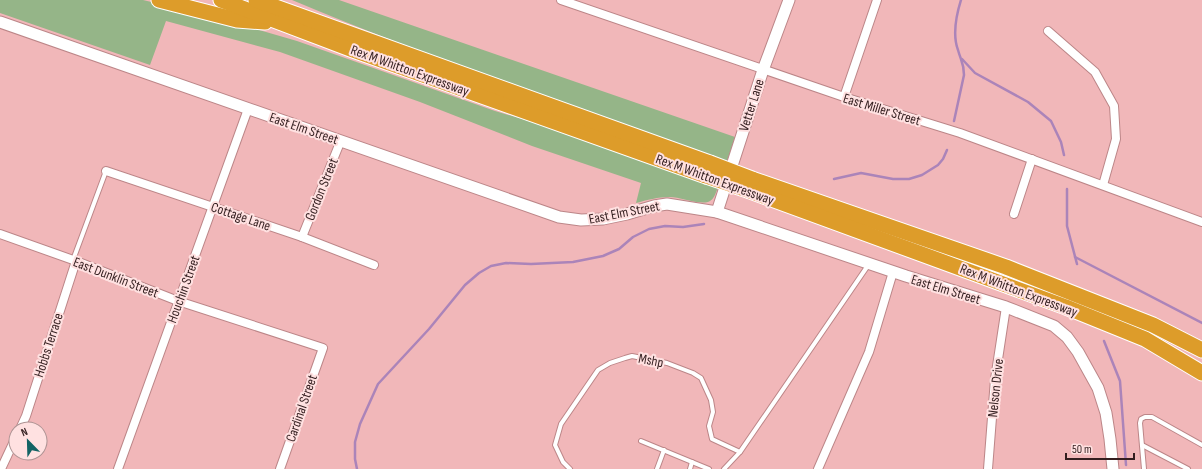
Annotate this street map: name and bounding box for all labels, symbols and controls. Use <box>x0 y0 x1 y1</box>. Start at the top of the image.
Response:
street label: Rex M Whitton Expressway <box>348 41 472 100</box>
street label: Vetter Lane <box>735 77 768 133</box>
street label: East Miller Street <box>841 90 923 129</box>
street label: East Elm Street <box>267 109 340 148</box>
street label: Rex M Whitton Expressway <box>653 150 777 209</box>
street label: Gordon Street <box>301 155 342 223</box>
street label: East Elm Street <box>587 197 661 228</box>
street label: Cottage Lane <box>209 198 273 235</box>
street label: East Dunklin Street <box>71 253 161 301</box>
street label: Houchin Street <box>163 253 204 325</box>
street label: Rex M Whitton Expressway <box>958 260 1081 321</box>
street label: East Elm Street <box>909 271 983 308</box>
street label: Hobbs Terrace <box>30 311 67 379</box>
street label: Mshp <box>637 350 665 371</box>
street label: Nelson Drive <box>984 358 1007 418</box>
street label: Cardinal Street <box>282 372 321 444</box>
north arrow <box>8 421 48 461</box>
text: N <box>19 425 30 439</box>
scale bar <box>1066 435 1134 461</box>
text: 50 m <box>1072 442 1092 457</box>

